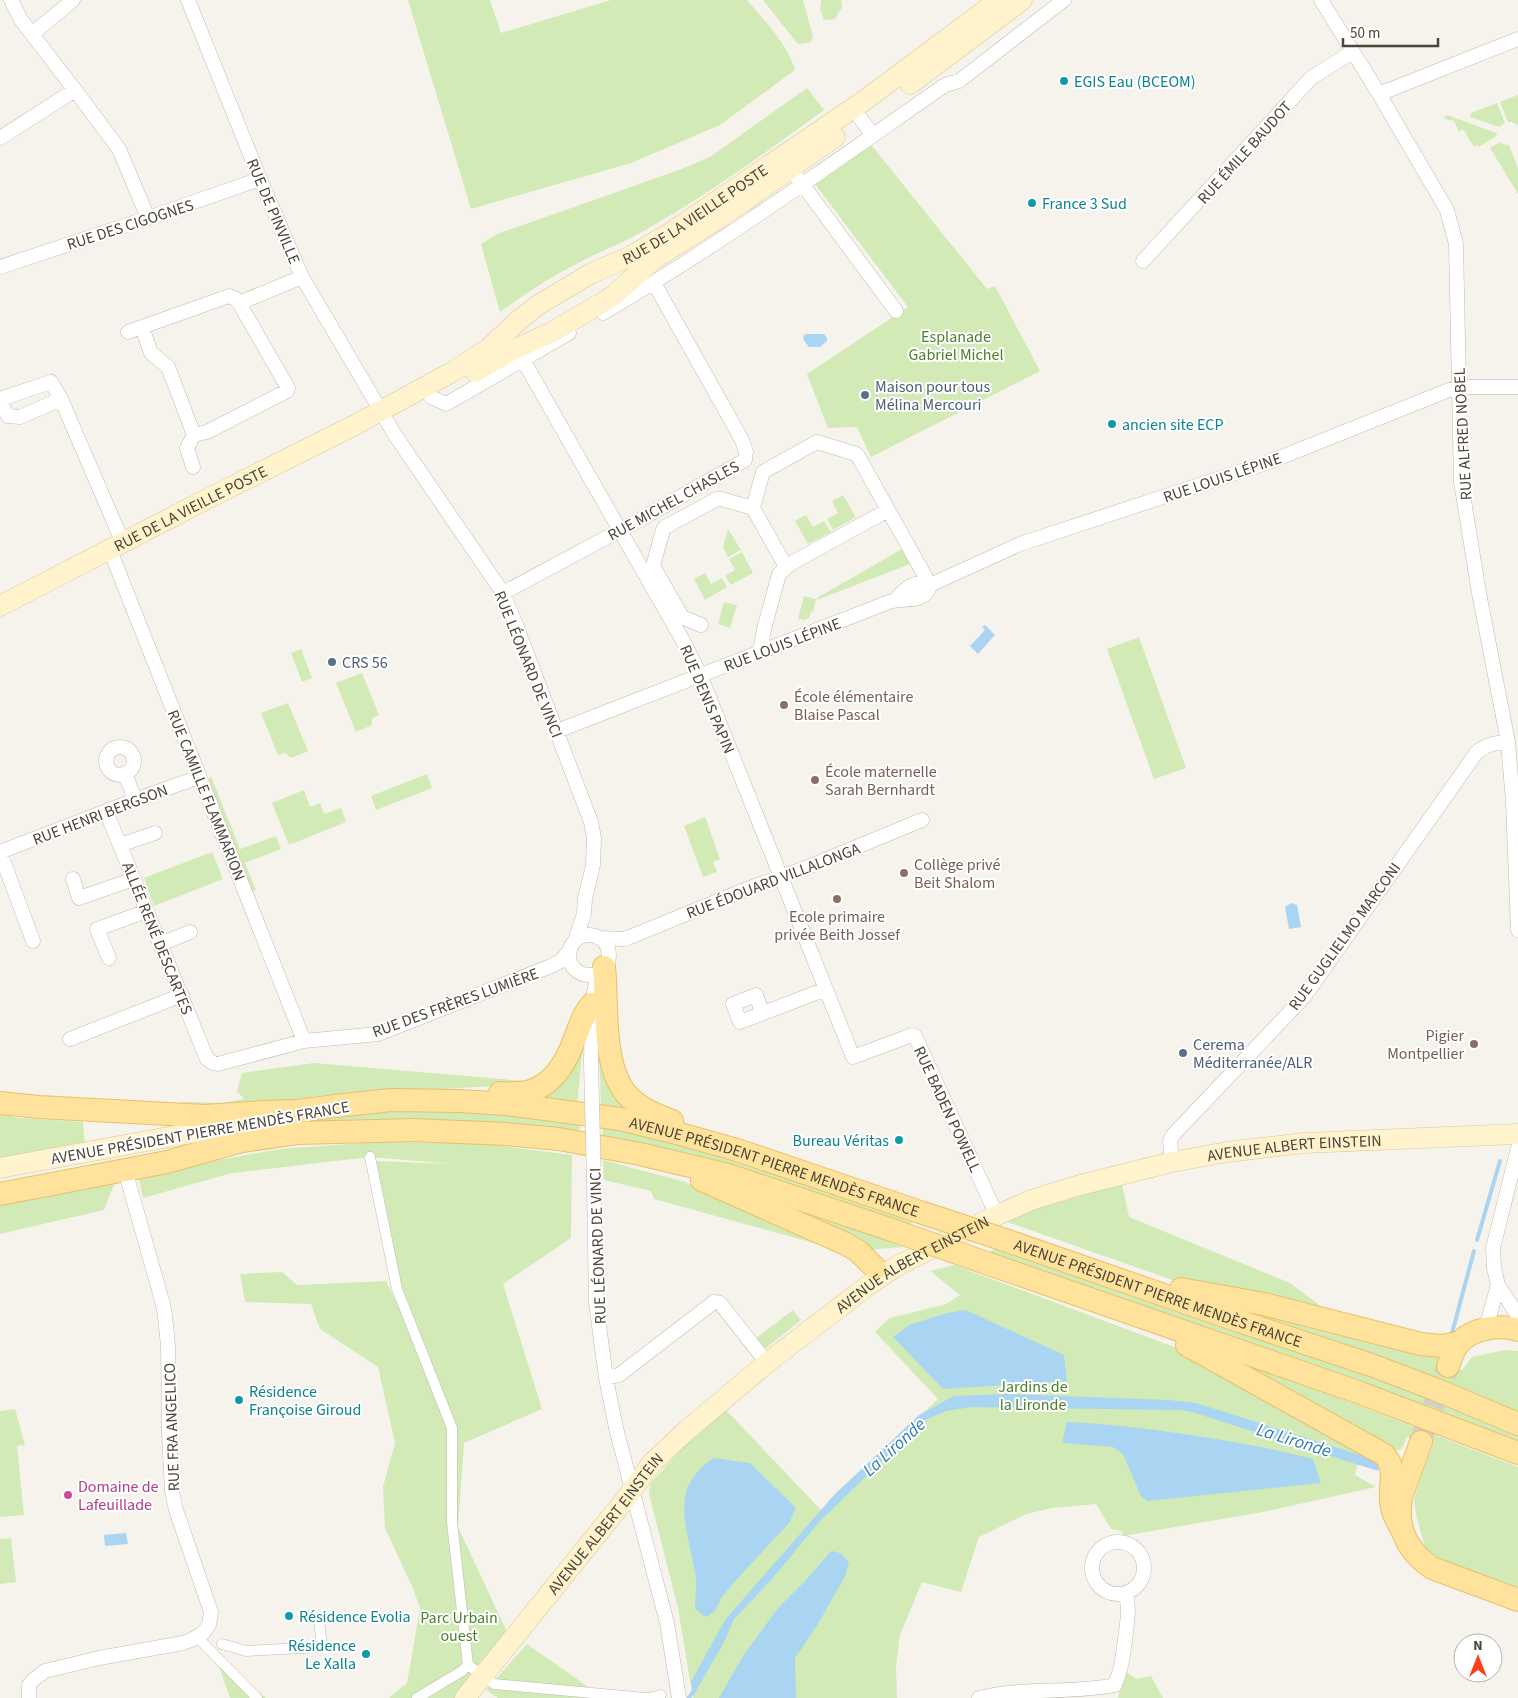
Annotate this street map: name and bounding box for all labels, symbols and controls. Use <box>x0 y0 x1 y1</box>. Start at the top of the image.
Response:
scale bar <box>1343 15 1438 47</box>
text: 50 m <box>1350 23 1380 44</box>
place label: EGIS Eau (BCEOM) <box>1074 71 1196 93</box>
marker: EGIS Eau (BCEOM) <box>1058 75 1070 87</box>
street label: RUE ÉMILE BAUDOT <box>1193 96 1297 209</box>
street label: RUE DE PINVILLE <box>241 155 305 268</box>
street label: RUE DE LA VIEILLE POSTE <box>619 159 772 270</box>
place label: France 3 Sud <box>1042 193 1127 215</box>
street label: RUE DES CIGOGNES <box>64 194 197 256</box>
marker: France 3 Sud <box>1026 197 1038 209</box>
park label: Esplanade Gabriel Michel <box>908 326 1004 366</box>
street label: RUE ALFRED NOBEL <box>1449 367 1477 501</box>
place label: Maison pour tous Mélina Mercouri <box>875 376 991 416</box>
marker: Maison pour tous Mélina Mercouri <box>859 389 871 401</box>
place label: ancien site ECP <box>1122 414 1224 436</box>
marker: ancien site ECP <box>1106 418 1118 430</box>
street label: RUE LOUIS LÉPINE <box>1160 447 1284 508</box>
street label: RUE MICHEL CHASLES <box>604 456 743 546</box>
street label: RUE DE LA VIEILLE POSTE <box>110 461 271 557</box>
street label: RUE LÉONARD DE VINCI <box>489 588 568 741</box>
street label: RUE LOUIS LÉPINE <box>721 613 844 677</box>
street label: RUE DENIS PAPIN <box>674 642 740 757</box>
place label: CRS 56 <box>342 652 388 674</box>
marker: CRS 56 <box>326 656 338 668</box>
place label: École élémentaire Blaise Pascal <box>794 686 913 726</box>
marker: École élémentaire Blaise Pascal <box>778 699 790 711</box>
street label: RUE CAMILLE FLAMMARION <box>162 707 250 884</box>
place label: École maternelle Sarah Bernhardt <box>825 761 937 801</box>
marker: École maternelle Sarah Bernhardt <box>809 774 821 786</box>
street label: RUE HENRI BERGSON <box>30 779 171 851</box>
street label: RUE ÉDOUARD VILLALONGA <box>683 838 864 924</box>
place label: Collège privé Beit Shalom <box>914 854 1001 894</box>
street label: RUE GUGLIELMO MARCONI <box>1284 858 1406 1015</box>
street label: ALLÉE RENÉ DESCARTES <box>116 859 198 1018</box>
marker: Collège privé Beit Shalom <box>898 867 910 879</box>
marker: Ecole primaire privée Beith Jossef <box>831 893 843 905</box>
place label: Ecole primaire privée Beith Jossef <box>774 906 901 946</box>
street label: RUE DES FRÈRES LUMIÈRE <box>369 963 541 1043</box>
place label: Pigier Montpellier <box>1387 1025 1464 1065</box>
place label: Cerema Méditerranée/ALR <box>1193 1034 1312 1074</box>
marker: Pigier Montpellier <box>1468 1038 1480 1050</box>
street label: RUE BADEN POWELL <box>908 1043 986 1176</box>
marker: Cerema Méditerranée/ALR <box>1177 1047 1189 1059</box>
street label: AVENUE PRÉSIDENT PIERRE MENDÈS FRANCE <box>49 1096 351 1170</box>
street label: AVENUE PRÉSIDENT PIERRE MENDÈS FRANCE <box>627 1112 922 1223</box>
place label: Bureau Véritas <box>793 1130 889 1152</box>
street label: AVENUE ALBERT EINSTEIN <box>1205 1130 1382 1167</box>
marker: Bureau Véritas <box>893 1134 905 1146</box>
street label: RUE LÉONARD DE VINCI <box>584 1167 612 1325</box>
street label: AVENUE ALBERT EINSTEIN <box>831 1211 993 1319</box>
street label: AVENUE PRÉSIDENT PIERRE MENDÈS FRANCE <box>1011 1234 1305 1353</box>
street label: RUE FRA ANGELICO <box>159 1362 185 1492</box>
park label: Jardins de la Lironde <box>998 1376 1068 1416</box>
place label: Résidence Françoise Giroud <box>249 1381 361 1421</box>
marker: Résidence Françoise Giroud <box>233 1394 245 1406</box>
water label: La Lironde <box>857 1412 932 1482</box>
water label: La Lironde <box>1253 1417 1335 1464</box>
street label: AVENUE ALBERT EINSTEIN <box>543 1448 668 1599</box>
place label: Domaine de Lafeuillade <box>78 1476 159 1516</box>
marker: Domaine de Lafeuillade <box>62 1489 74 1501</box>
place label: Résidence Evolia <box>299 1606 411 1628</box>
park label: Parc Urbain ouest <box>420 1607 498 1647</box>
marker: Résidence Evolia <box>283 1610 295 1622</box>
north arrow <box>1453 1633 1503 1683</box>
place label: Résidence Le Xalla <box>288 1635 356 1675</box>
text: N <box>1473 1636 1483 1656</box>
marker: Résidence Le Xalla <box>360 1648 372 1660</box>

